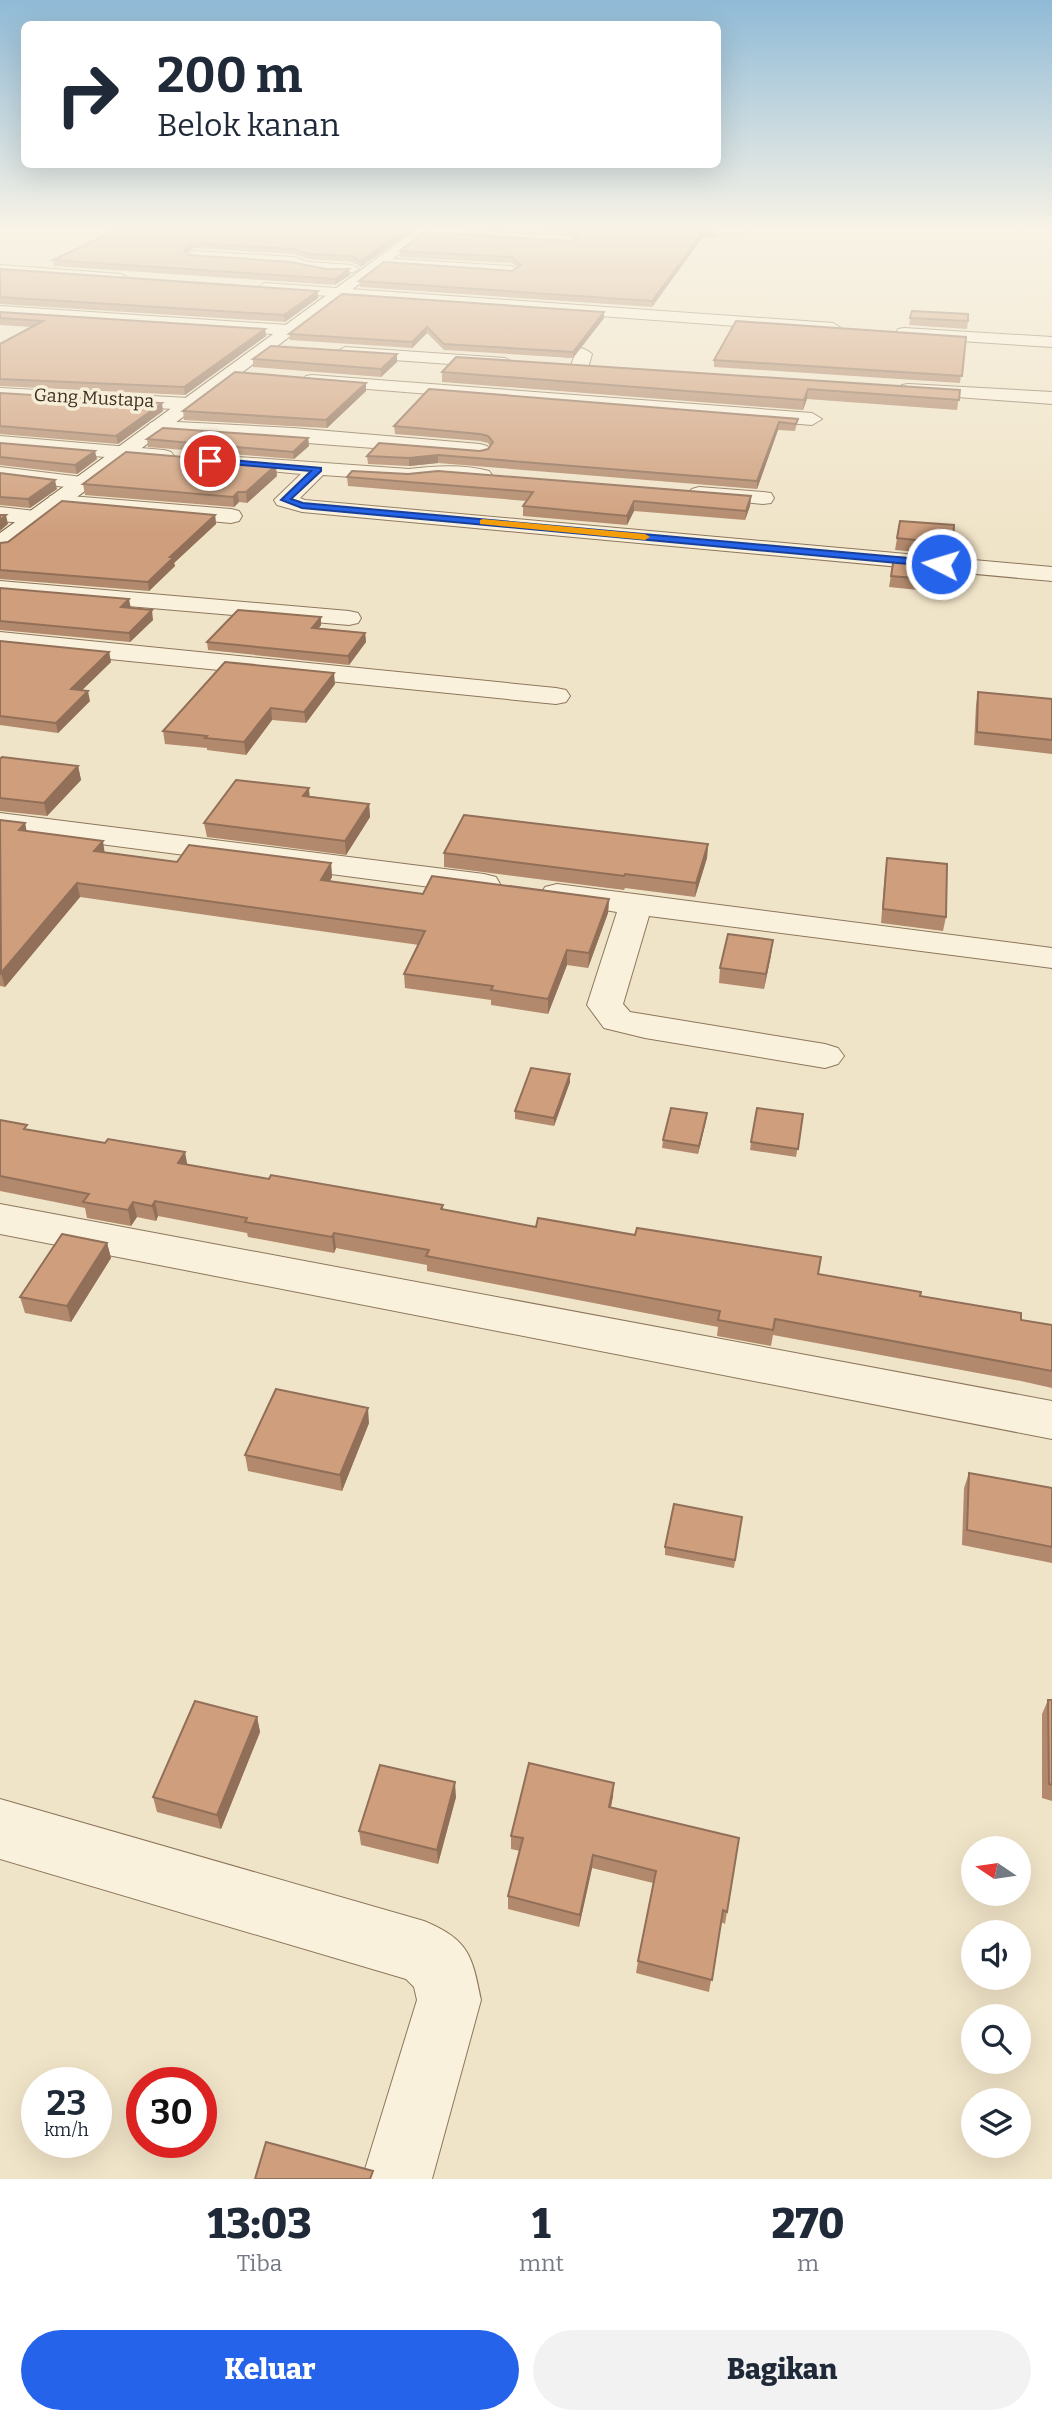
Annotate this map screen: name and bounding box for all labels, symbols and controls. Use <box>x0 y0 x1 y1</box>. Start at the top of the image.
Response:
text: 200 m <box>157 46 302 105</box>
icon: right <box>42 49 133 140</box>
text: Belok kanan <box>157 106 340 144</box>
street label: Gang Mustapa <box>33 384 155 412</box>
pin <box>180 431 240 491</box>
icon: arrive <box>191 442 229 480</box>
position arrow <box>904 527 978 601</box>
north arrow <box>961 1836 1031 1906</box>
map controls <box>961 1836 1031 2158</box>
button: sound <box>961 1920 1031 1990</box>
button: search <box>961 2004 1031 2074</box>
speed limit sign: 30 <box>126 2067 217 2158</box>
text: 23 <box>47 2082 86 2124</box>
button: layers <box>961 2088 1031 2158</box>
text: km/h <box>44 2119 89 2141</box>
text: 13:03 <box>208 2199 312 2249</box>
text: 1 <box>532 2199 551 2249</box>
text: 270 <box>771 2199 844 2249</box>
text: Tiba <box>237 2249 282 2277</box>
text: mnt <box>519 2249 564 2277</box>
text: m <box>797 2249 819 2277</box>
button: Keluar <box>21 2330 519 2410</box>
button: Bagikan <box>533 2330 1031 2410</box>

